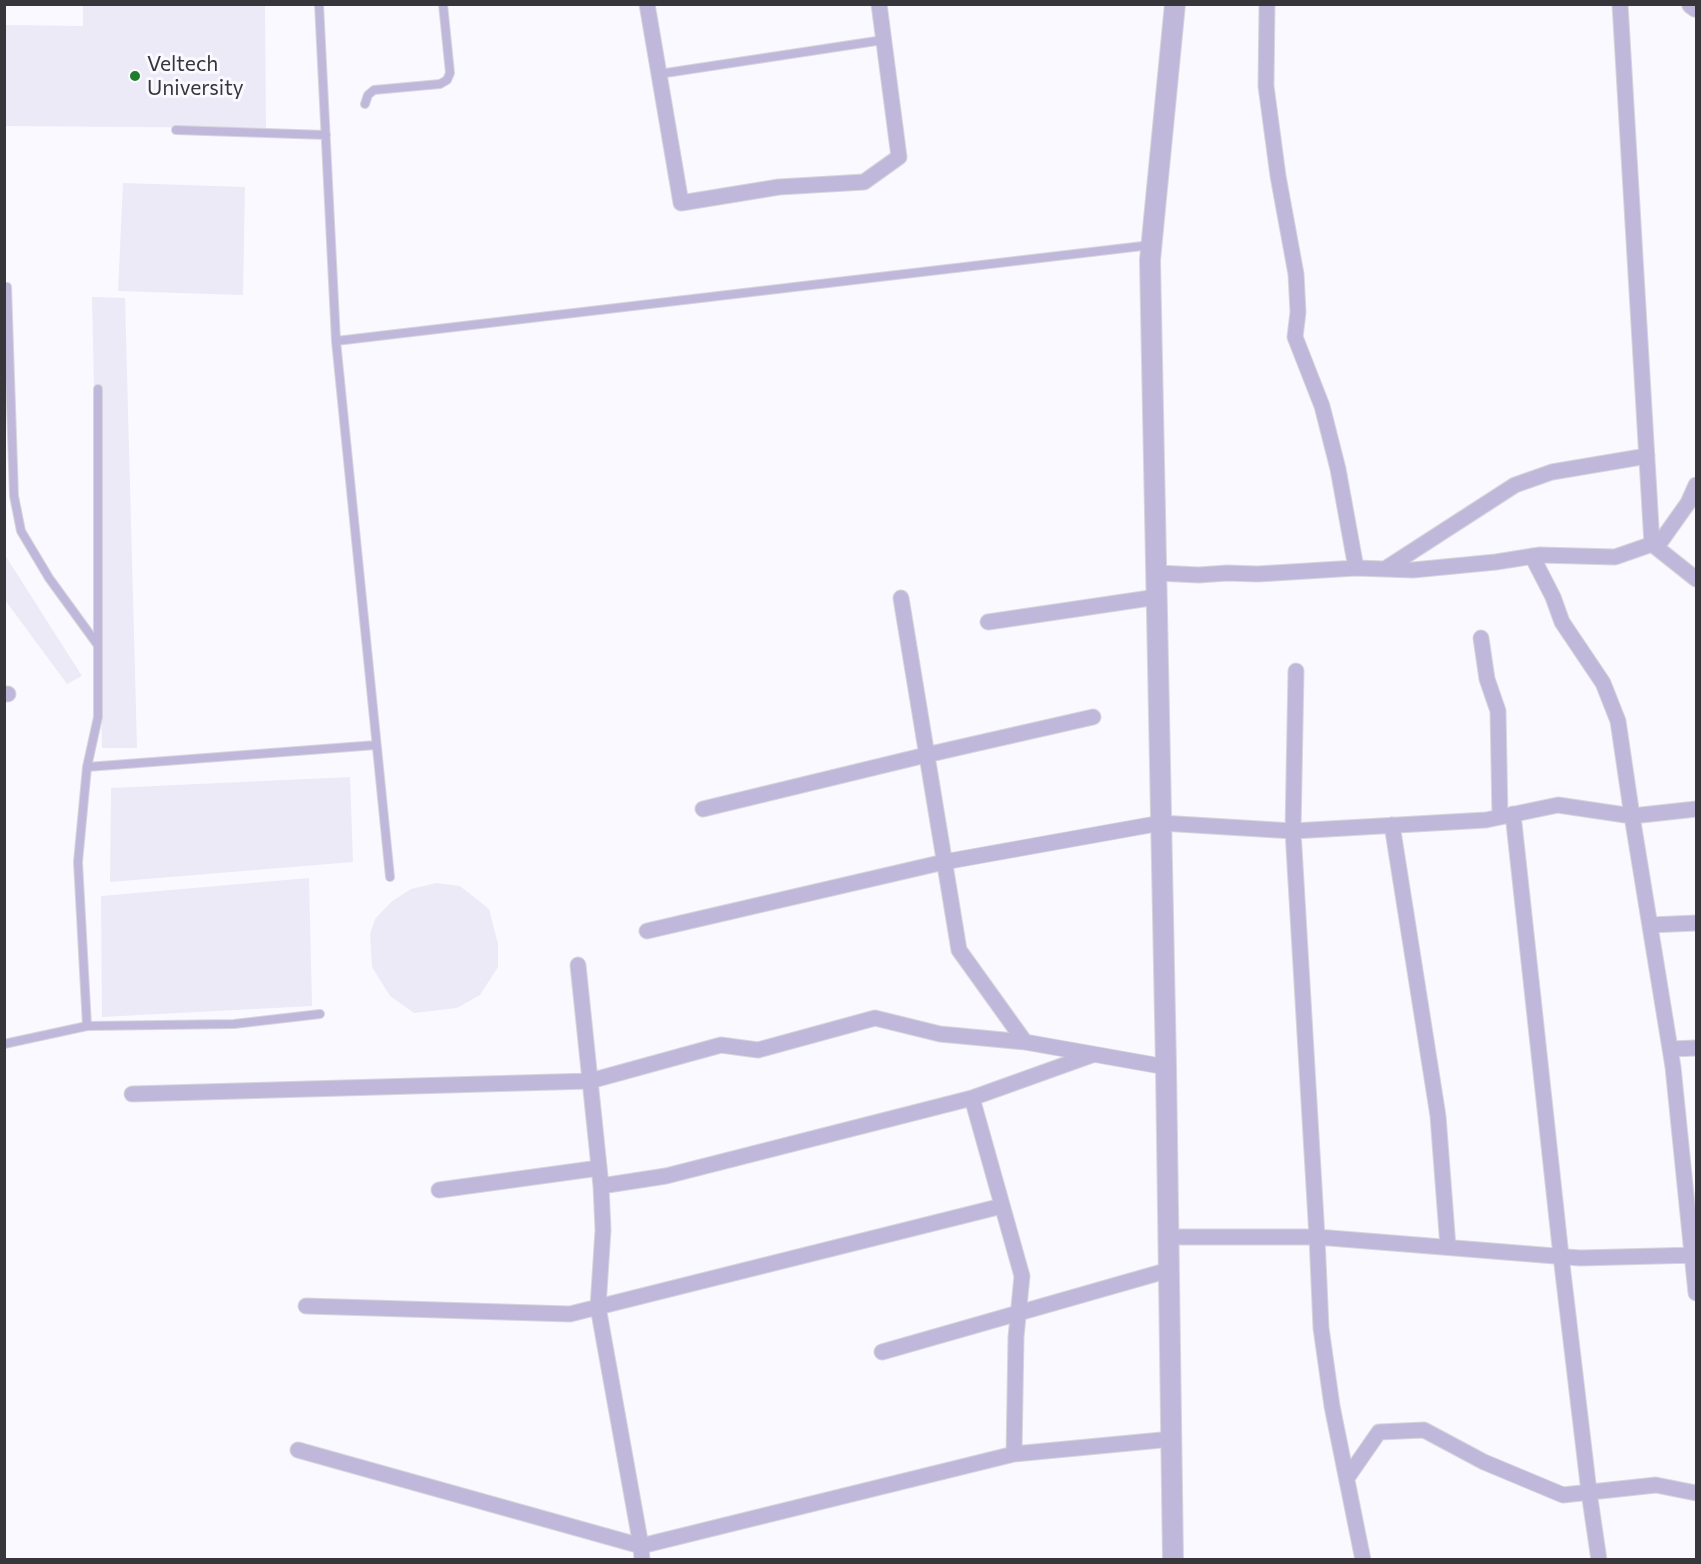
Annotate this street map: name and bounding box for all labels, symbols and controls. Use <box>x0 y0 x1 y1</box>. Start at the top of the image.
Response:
place label: Veltech University <box>147 51 244 101</box>
marker: Veltech University <box>128 69 142 83</box>

